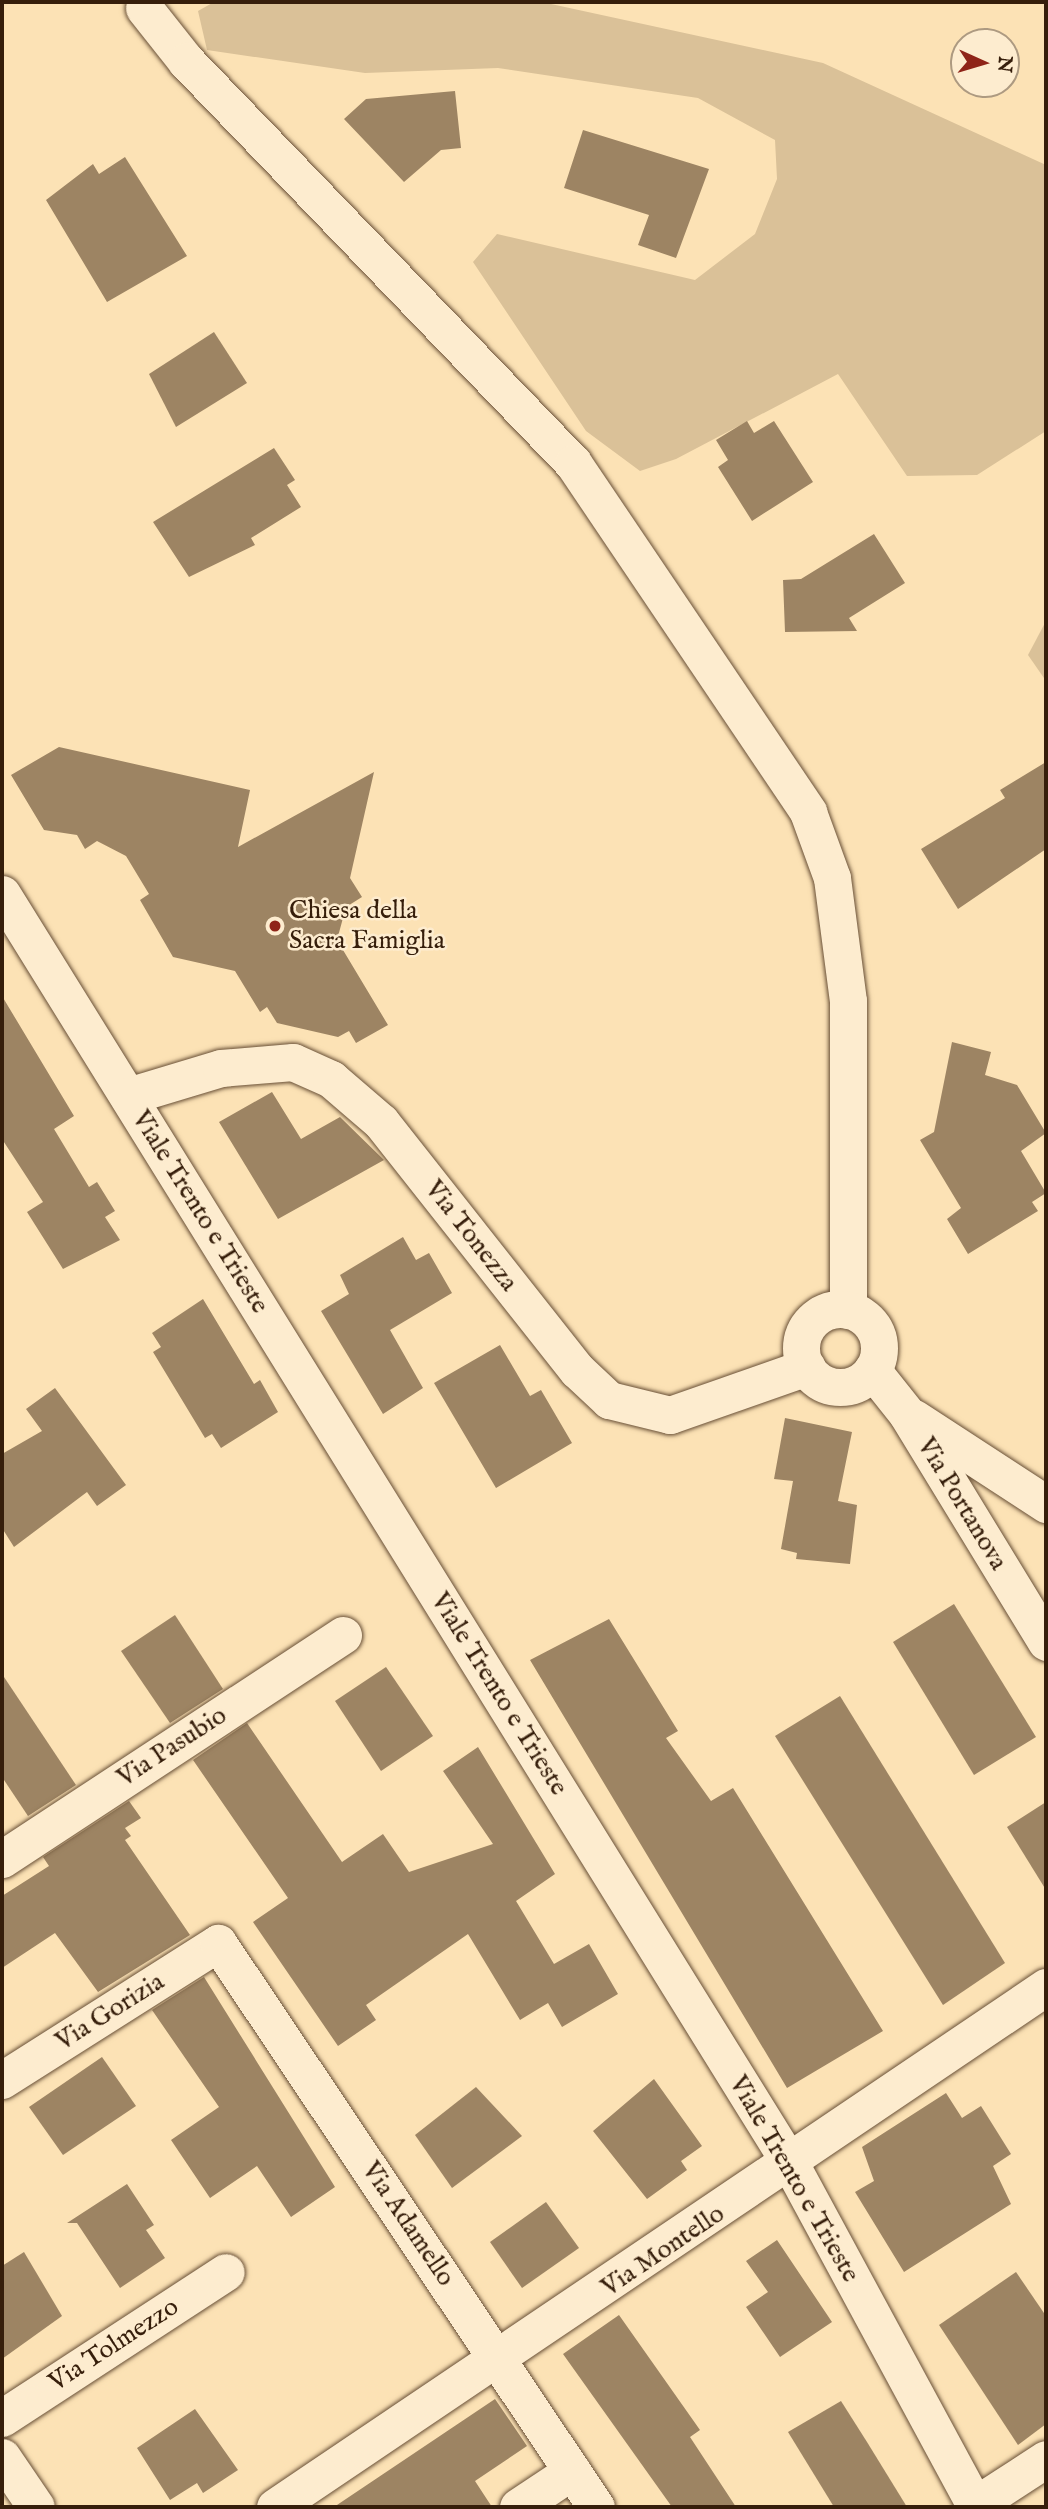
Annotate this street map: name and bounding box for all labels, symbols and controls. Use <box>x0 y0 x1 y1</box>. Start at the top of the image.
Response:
north arrow <box>950 28 1020 98</box>
text: N <box>991 55 1016 73</box>
place label: Chiesa della Sacra Famiglia <box>289 895 445 956</box>
marker: Chiesa della Sacra Famiglia <box>267 918 283 934</box>
street label: Viale Trento e Trieste <box>125 1105 275 1319</box>
street label: Via Tonezza <box>418 1174 524 1298</box>
street label: Via Portanova <box>910 1432 1014 1576</box>
street label: Viale Trento e Trieste <box>424 1587 574 1801</box>
street label: Via Pasubio <box>111 1700 233 1794</box>
street label: Via Gorizia <box>50 1966 170 2058</box>
street label: Viale Trento e Trieste <box>722 2070 866 2288</box>
street label: Via Adamello <box>355 2156 461 2292</box>
street label: Via Montello <box>596 2198 730 2304</box>
street label: Via Tolmezzo <box>43 2291 185 2399</box>

